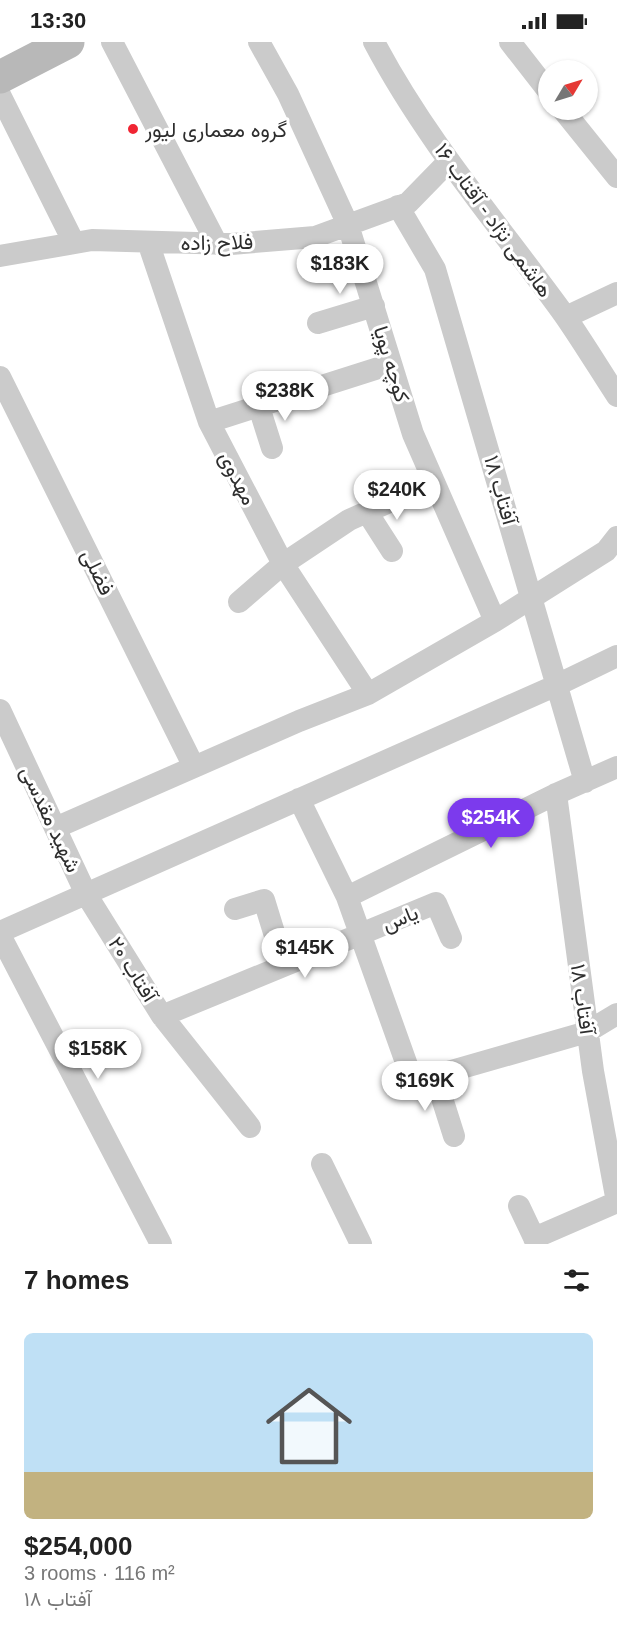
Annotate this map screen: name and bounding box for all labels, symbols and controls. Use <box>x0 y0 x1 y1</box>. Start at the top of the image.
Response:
text: 13:30 <box>30 8 86 33</box>
north arrow <box>538 60 598 120</box>
map controls <box>538 60 598 120</box>
place label: گروه معماری لیور <box>144 118 287 143</box>
marker: گروه معماری لیور <box>126 122 140 136</box>
street label: هاشمی نژاد - آقتاب ۱۶ <box>429 139 558 303</box>
street label: فلاح زاده <box>181 230 254 257</box>
pin: $183K <box>298 244 382 295</box>
text: $183K <box>311 252 369 274</box>
street label: کوچه پویا <box>367 323 414 406</box>
pin: $238K <box>243 371 327 422</box>
text: $238K <box>256 379 314 401</box>
street label: مهدوی <box>213 447 261 510</box>
street label: آفتاب ۱۸ <box>479 453 522 529</box>
pin: $240K <box>355 470 439 521</box>
text: $240K <box>368 478 426 500</box>
street label: فضلی <box>76 545 119 599</box>
street label: شهید مقدسی <box>15 762 86 877</box>
pin: $254K <box>449 798 533 849</box>
text: $254K <box>462 806 520 828</box>
street label: یاس <box>379 900 422 936</box>
pin: $145K <box>263 928 347 979</box>
street label: آفتاب ۲۰ <box>103 932 163 1008</box>
text: $145K <box>276 936 334 958</box>
street label: آفتاب ۱۸ <box>566 962 600 1038</box>
pin: $158K <box>56 1029 140 1080</box>
text: $158K <box>69 1037 127 1059</box>
pin: $169K <box>383 1061 467 1112</box>
text: $169K <box>396 1069 454 1091</box>
icon: filters <box>560 1264 593 1297</box>
text: 7 homes <box>24 1265 130 1295</box>
icon: home <box>255 1372 363 1480</box>
text: $254,000 <box>24 1531 132 1561</box>
text: 3 rooms · 116 m² <box>24 1562 175 1584</box>
text: آفتاب ۱۸ <box>24 1588 91 1610</box>

